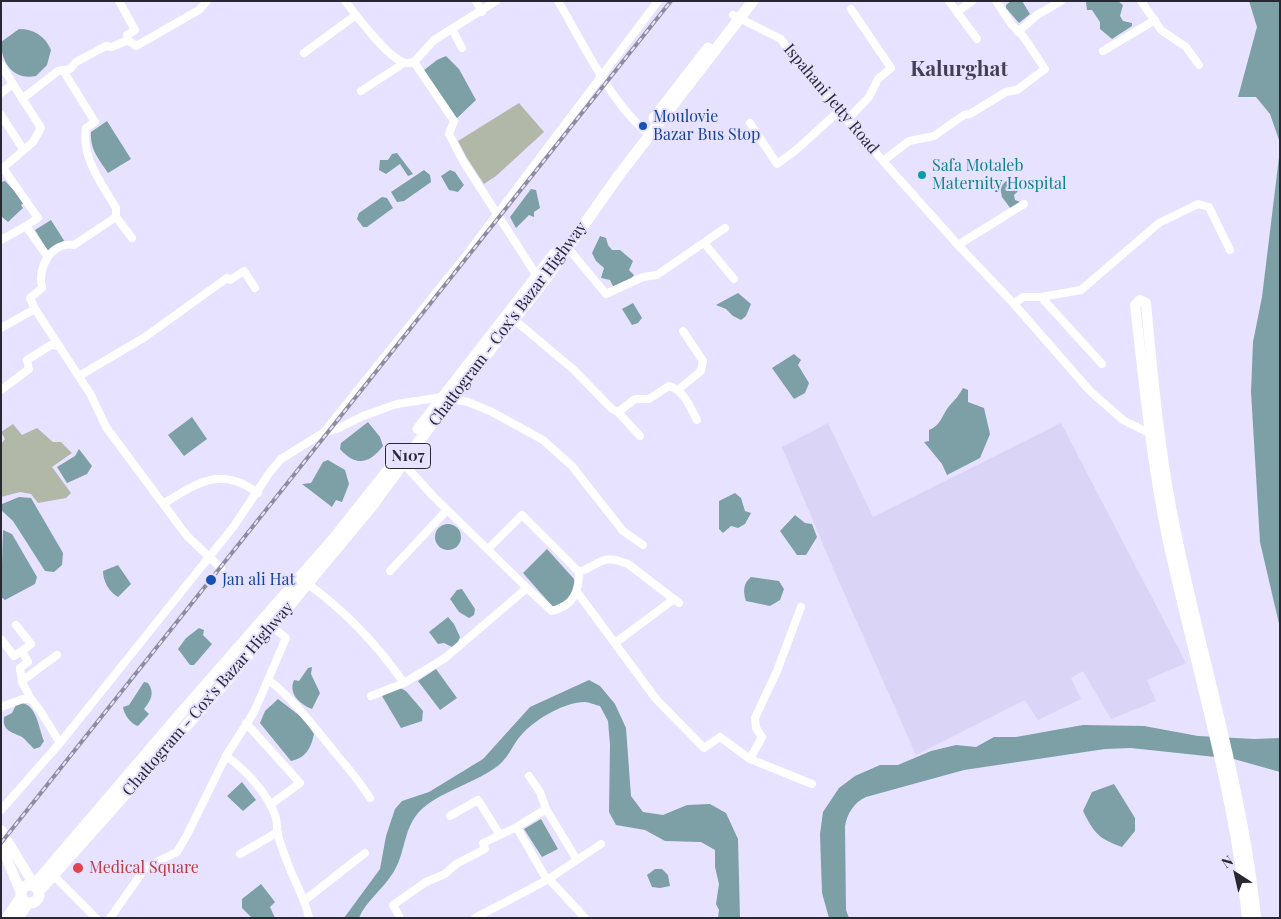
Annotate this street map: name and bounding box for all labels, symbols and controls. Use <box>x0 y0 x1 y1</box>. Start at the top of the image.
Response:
street label: Ispahani Jetty Road <box>779 40 883 158</box>
district label: Kalurghat <box>910 56 1008 82</box>
place label: Moulovie Bazar Bus Stop <box>653 107 760 145</box>
marker: Moulovie Bazar Bus Stop <box>637 120 649 132</box>
place label: Safa Motaleb Maternity Hospital <box>932 156 1067 194</box>
marker: Safa Motaleb Maternity Hospital <box>916 169 928 181</box>
street label: Chattogram - Cox's Bazar Highway <box>425 218 591 430</box>
road number: N107 <box>386 444 430 468</box>
place label: Jan ali Hat <box>222 570 295 590</box>
marker: Jan ali Hat <box>204 573 218 587</box>
street label: Chattogram - Cox's Bazar Highway <box>118 598 298 800</box>
north arrow <box>1211 849 1261 899</box>
text: N <box>1218 851 1237 872</box>
place label: Medical Square <box>89 858 199 878</box>
marker: Medical Square <box>71 861 85 875</box>

